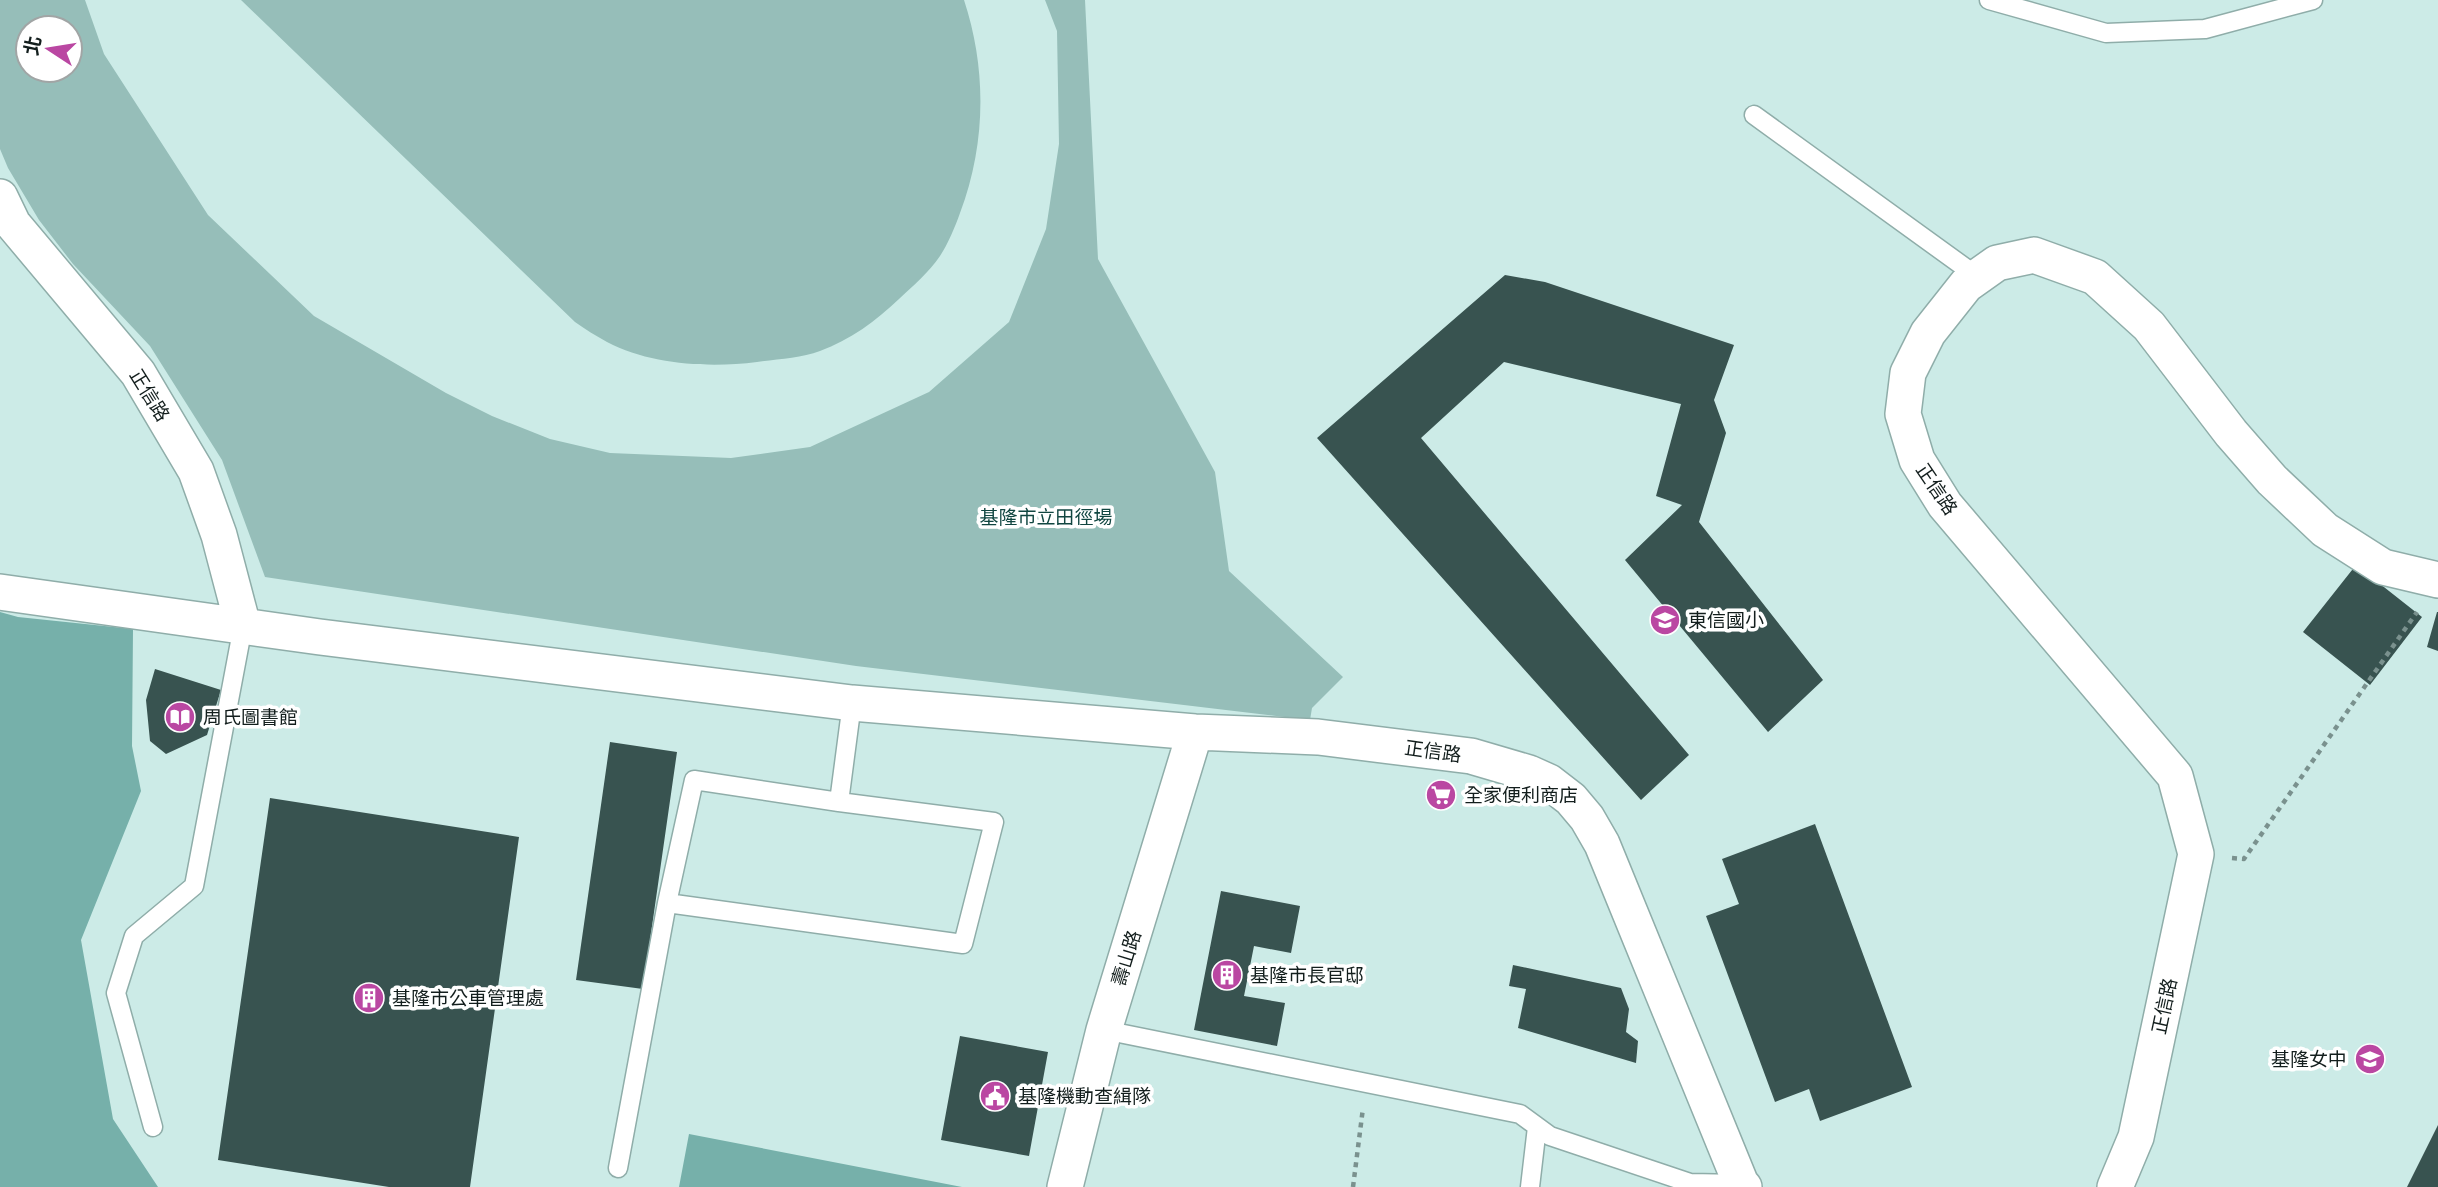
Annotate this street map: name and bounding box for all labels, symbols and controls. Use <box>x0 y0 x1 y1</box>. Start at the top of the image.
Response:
north arrow <box>14 14 84 84</box>
text: 北 <box>19 34 46 57</box>
street label: 正信路 <box>125 364 175 426</box>
street label: 正信路 <box>1911 459 1963 519</box>
park label: 基隆市立田徑場 <box>979 505 1113 529</box>
school or university icon: 東信國小 <box>1648 603 1682 637</box>
place label: 東信國小 <box>1688 608 1764 632</box>
library icon: 周氏圖書館 <box>163 700 197 734</box>
place label: 周氏圖書館 <box>203 705 298 729</box>
street label: 正信路 <box>1403 735 1463 767</box>
supermarket icon: 全家便利商店 <box>1424 778 1458 812</box>
place label: 全家便利商店 <box>1464 783 1578 807</box>
street label: 壽山路 <box>1106 927 1146 989</box>
building icon: 基隆市長官邸 <box>1210 958 1244 992</box>
place label: 基隆市長官邸 <box>1250 963 1364 987</box>
street label: 正信路 <box>2146 976 2182 1036</box>
building icon: 基隆市公車管理處 <box>352 981 386 1015</box>
place label: 基隆市公車管理處 <box>392 986 544 1010</box>
school or university icon: 基隆女中 <box>2353 1042 2387 1076</box>
place label: 基隆女中 <box>2271 1047 2347 1071</box>
public building icon: 基隆機動查緝隊 <box>978 1079 1012 1113</box>
place label: 基隆機動查緝隊 <box>1018 1084 1151 1108</box>

